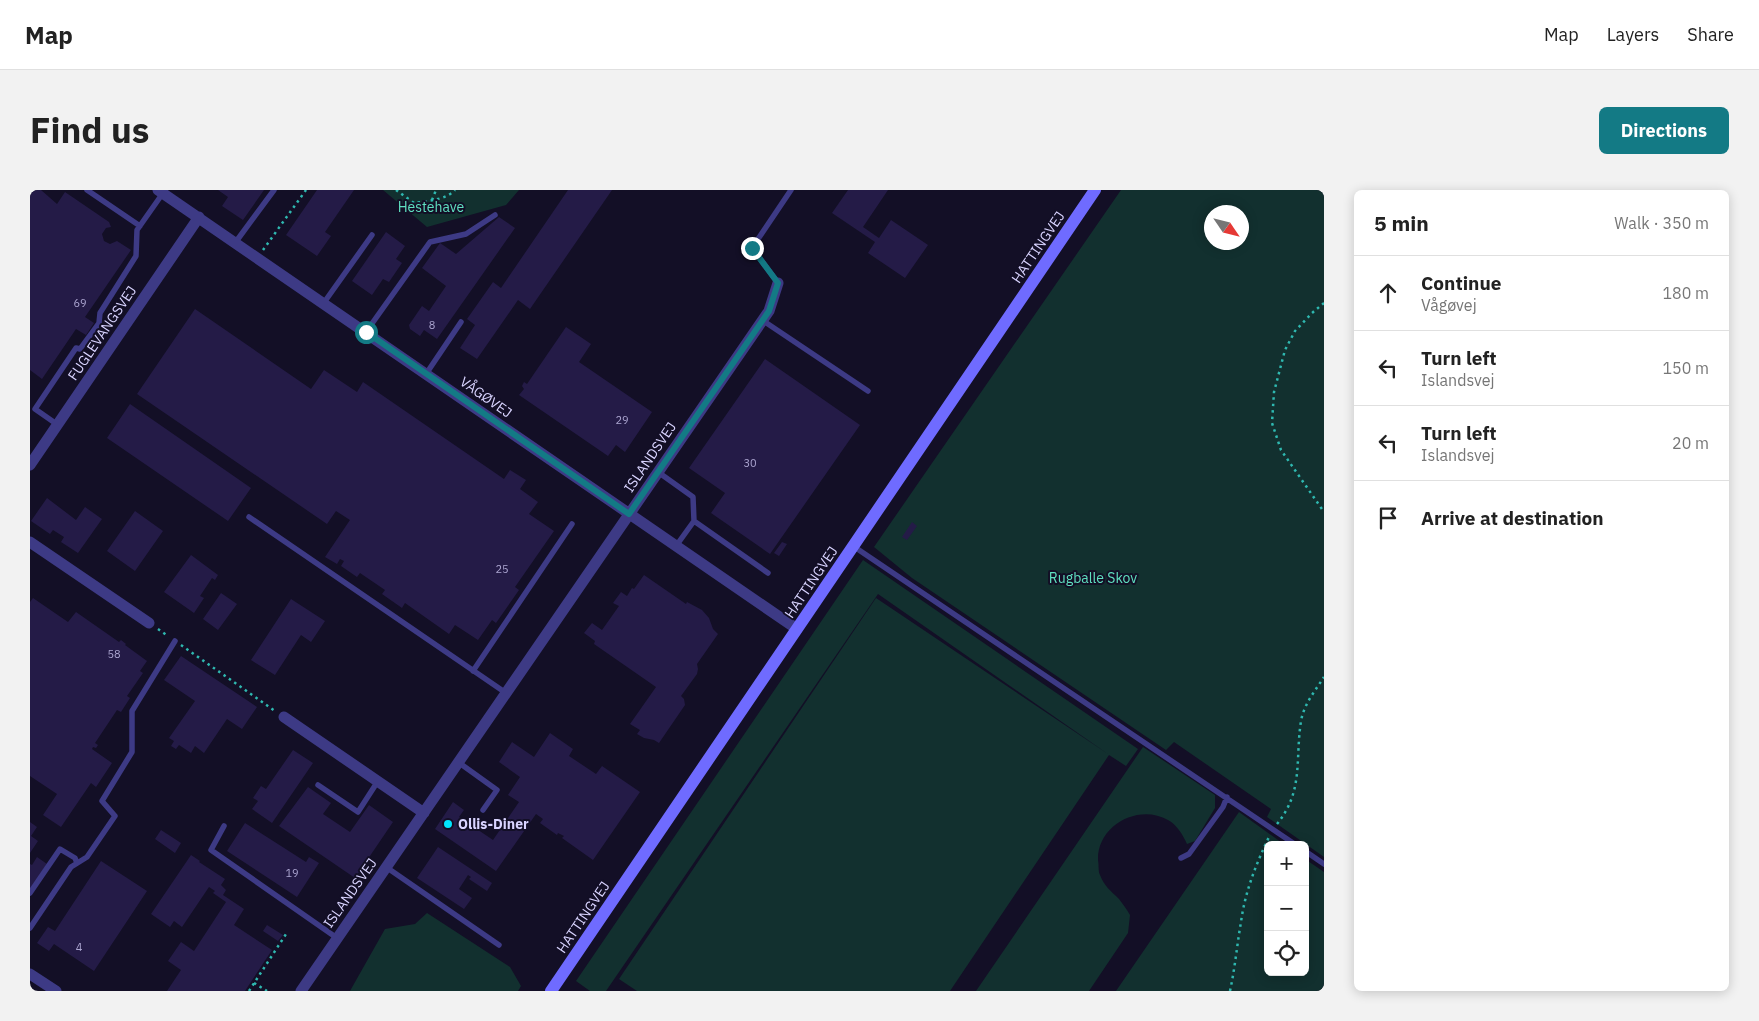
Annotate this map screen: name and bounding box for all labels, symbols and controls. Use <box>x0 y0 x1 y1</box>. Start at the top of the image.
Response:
text: Map <box>25 19 73 51</box>
text: Map <box>1544 23 1579 46</box>
text: Layers <box>1607 23 1659 46</box>
text: Share <box>1687 23 1734 46</box>
text: Find us <box>30 107 149 153</box>
button: Directions <box>1599 107 1729 154</box>
park label: Hestehave <box>398 198 465 216</box>
north arrow <box>1204 205 1249 250</box>
street label: HATTINGVEJ <box>1007 208 1069 286</box>
text: 5 min <box>1374 209 1429 237</box>
text: Walk · 350 m <box>1614 213 1709 233</box>
route end <box>741 237 764 260</box>
text: Continue <box>1421 271 1501 295</box>
icon: ahead <box>1374 279 1402 307</box>
street label: FUGLEVANGSVEJ <box>64 282 140 384</box>
text: 180 m <box>1662 283 1709 303</box>
text: Vågøvej <box>1421 295 1477 315</box>
house number: 69 <box>73 296 87 310</box>
house number: 8 <box>429 318 435 332</box>
route start <box>355 321 378 344</box>
text: Turn left <box>1421 346 1497 370</box>
icon: left <box>1374 354 1402 382</box>
text: 150 m <box>1662 358 1709 378</box>
text: Islandsvej <box>1421 370 1495 390</box>
street label: VÅGØVEJ <box>456 372 516 422</box>
house number: 29 <box>615 413 629 427</box>
street label: ISLANDSVEJ <box>620 418 680 496</box>
text: Turn left <box>1421 421 1497 445</box>
icon: left <box>1374 429 1402 457</box>
text: 20 m <box>1672 433 1709 453</box>
text: Islandsvej <box>1421 445 1495 465</box>
house number: 30 <box>743 456 757 470</box>
icon: arrive <box>1374 504 1402 532</box>
text: Arrive at destination <box>1421 506 1604 530</box>
street label: HATTINGVEJ <box>780 543 842 621</box>
house number: 25 <box>495 562 509 576</box>
park label: Rugballe Skov <box>1049 569 1137 587</box>
house number: 58 <box>107 647 121 661</box>
place label: Ollis-Diner <box>458 815 529 833</box>
marker: Ollis-Diner <box>442 818 454 830</box>
map controls <box>1264 841 1309 976</box>
button: + <box>1264 841 1309 886</box>
street label: ISLANDSVEJ <box>319 855 381 931</box>
house number: 19 <box>285 866 299 880</box>
street label: HATTINGVEJ <box>552 878 614 956</box>
button: − <box>1264 886 1309 931</box>
button: locate <box>1264 931 1309 976</box>
house number: 4 <box>76 940 83 954</box>

